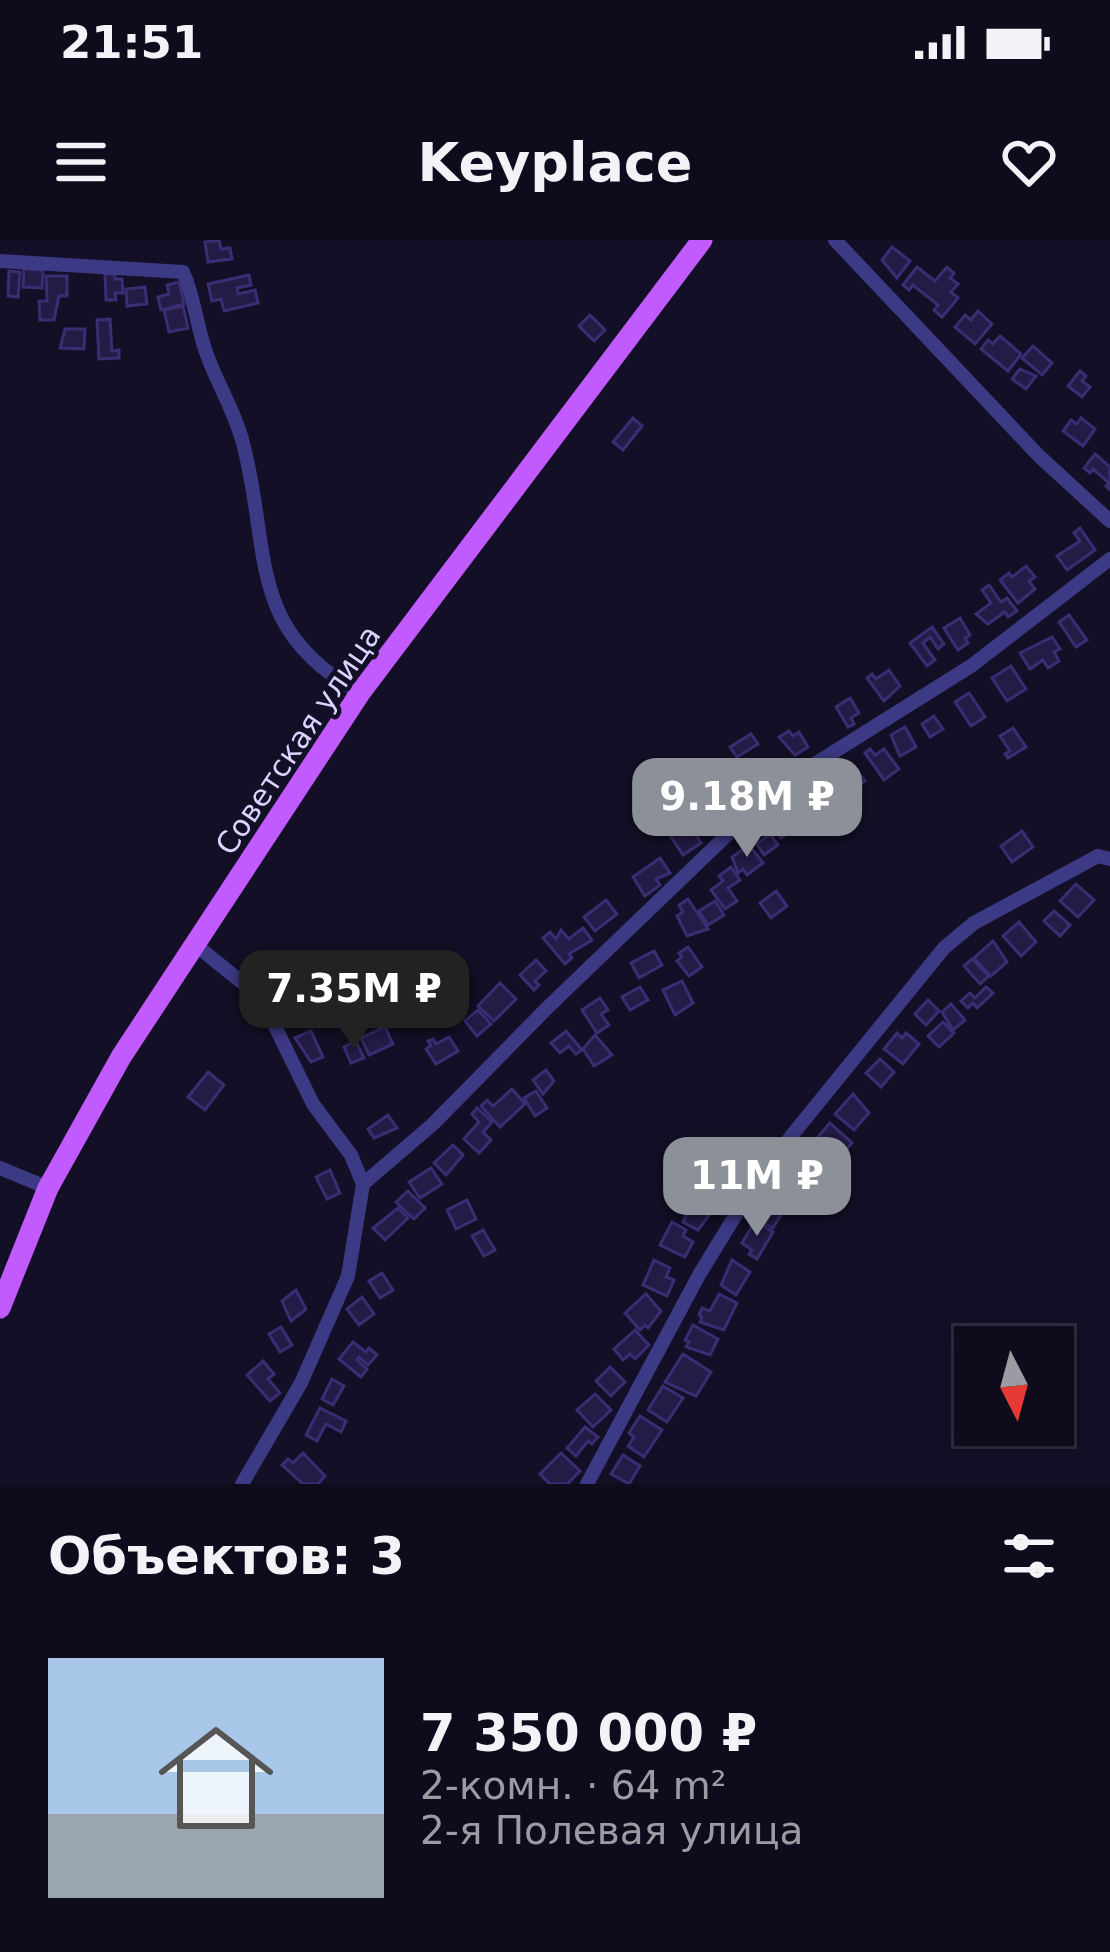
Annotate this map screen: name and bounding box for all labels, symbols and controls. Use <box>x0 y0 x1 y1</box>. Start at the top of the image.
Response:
text: 21:51 <box>60 16 203 69</box>
icon: menu <box>48 129 114 195</box>
icon: heart <box>996 129 1062 195</box>
text: Keyplace <box>418 131 692 194</box>
street label: Советская улица <box>208 619 388 861</box>
pin: 9.18M ₽ <box>636 758 858 860</box>
text: 9.18M ₽ <box>659 774 835 819</box>
pin: 7.35M ₽ <box>243 950 465 1052</box>
text: 7.35M ₽ <box>266 966 442 1011</box>
pin: 11M ₽ <box>673 1137 841 1239</box>
text: 11M ₽ <box>690 1153 824 1198</box>
north arrow <box>954 1326 1074 1446</box>
map controls <box>954 1326 1074 1446</box>
icon: filters <box>996 1523 1062 1589</box>
text: Объектов: 3 <box>48 1527 405 1586</box>
text: 7 350 000 ₽ <box>420 1704 757 1763</box>
icon: home <box>144 1706 288 1850</box>
text: 2-комн. · 64 m² <box>420 1763 726 1808</box>
text: 2-я Полевая улица <box>420 1808 803 1853</box>

